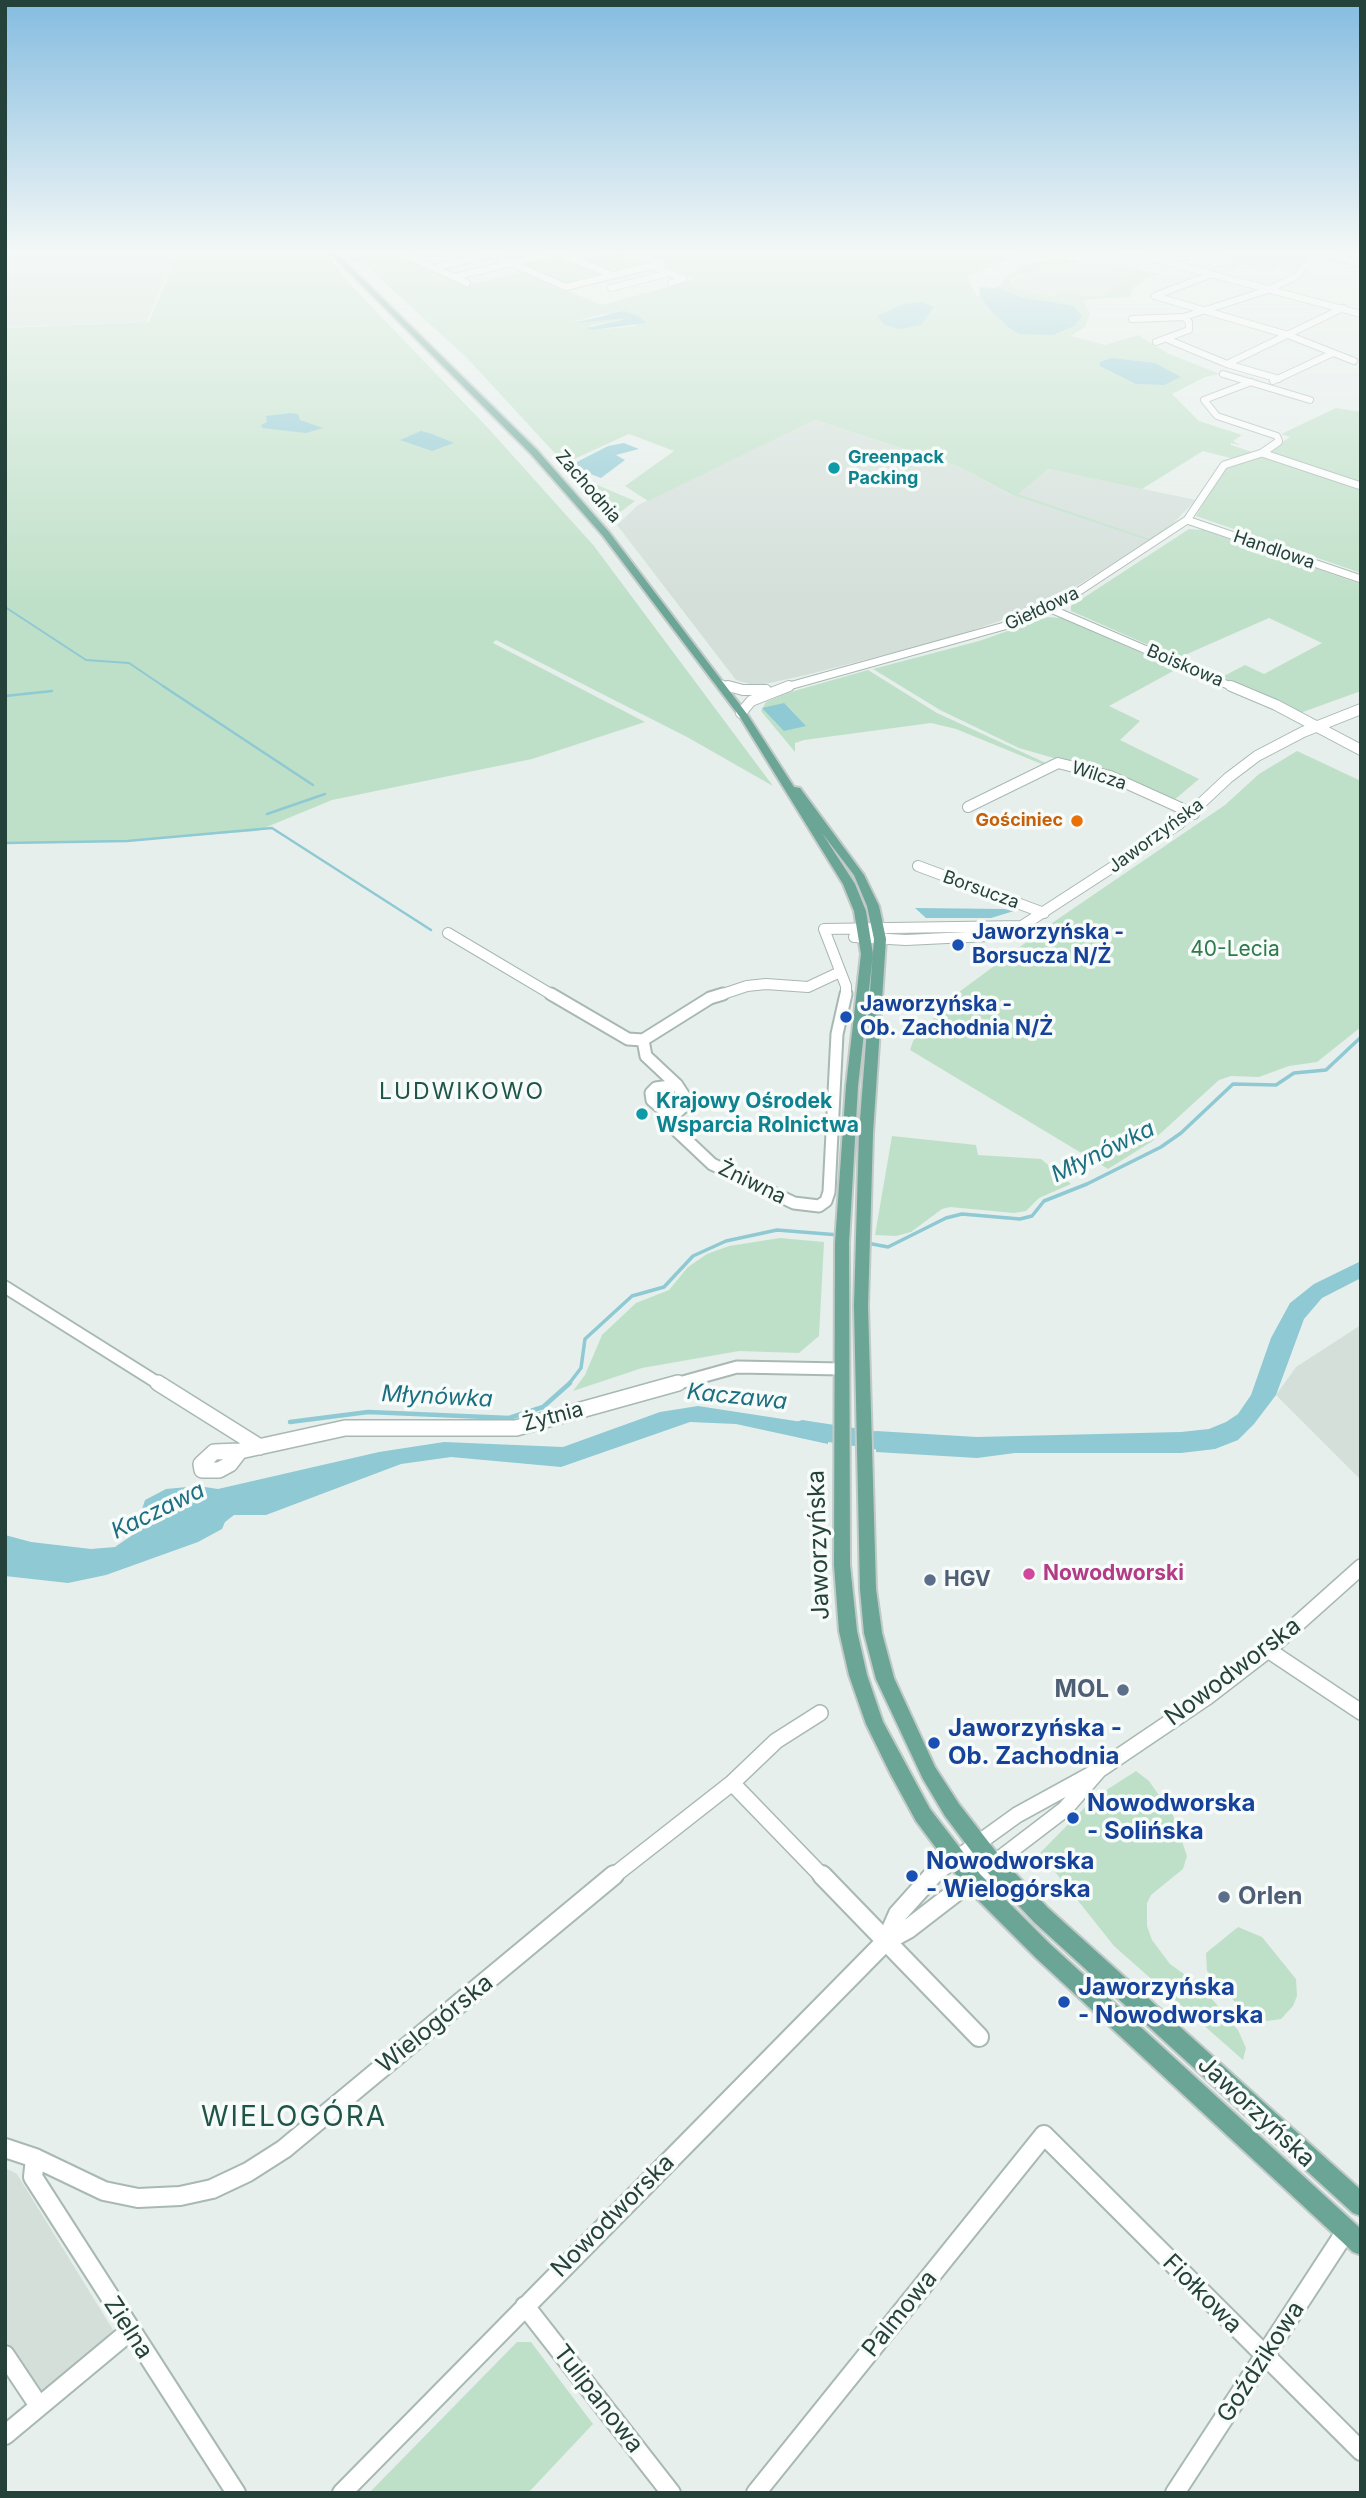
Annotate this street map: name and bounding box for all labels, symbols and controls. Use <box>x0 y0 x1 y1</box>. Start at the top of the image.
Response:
street label: Zachodnia <box>551 446 625 528</box>
place label: Greenpack Packing <box>848 447 944 490</box>
marker: Greenpack Packing <box>826 460 842 476</box>
street label: Handlowa <box>1230 526 1318 574</box>
street label: Giełdowa <box>1002 583 1082 635</box>
street label: Boiskowa <box>1143 640 1227 692</box>
street label: Wilcza <box>1069 757 1129 795</box>
street label: Jaworzyńska <box>1104 794 1208 878</box>
place label: Gościniec <box>976 810 1063 832</box>
marker: Gościniec <box>1069 813 1085 829</box>
street label: Borsucza <box>940 866 1022 914</box>
place label: Jaworzyńska - Borsucza N/Ż <box>972 920 1124 970</box>
marker: Jaworzyńska - Borsucza N/Ż <box>950 937 966 953</box>
park label: 40-Lecia <box>1190 937 1280 963</box>
place label: Jaworzyńska - Ob. Zachodnia N/Ż <box>860 992 1053 1042</box>
marker: Jaworzyńska - Ob. Zachodnia N/Ż <box>838 1009 854 1025</box>
district label: LUDWIKOWO <box>380 1078 544 1106</box>
place label: Krajowy Ośrodek Wsparcia Rolnictwa <box>656 1089 859 1139</box>
marker: Krajowy Ośrodek Wsparcia Rolnictwa <box>634 1106 650 1122</box>
water label: Młynówka <box>1047 1115 1159 1189</box>
street label: Żniwna <box>714 1156 790 1210</box>
water label: Kaczawa <box>686 1378 788 1416</box>
water label: Młynówka <box>381 1380 493 1414</box>
street label: Żytnia <box>520 1397 586 1437</box>
street label: Jaworzyńska <box>802 1470 836 1620</box>
water label: Kaczawa <box>107 1477 209 1545</box>
place label: Nowodworski <box>1043 1561 1184 1587</box>
marker: Nowodworski <box>1021 1566 1037 1582</box>
place label: HGV <box>944 1567 991 1593</box>
marker: HGV <box>922 1572 938 1588</box>
street label: Nowodworska <box>1160 1612 1306 1732</box>
place label: MOL <box>1055 1676 1109 1704</box>
marker: MOL <box>1115 1682 1131 1698</box>
place label: Jaworzyńska - Ob. Zachodnia <box>948 1715 1122 1771</box>
marker: Jaworzyńska - Ob. Zachodnia <box>926 1735 942 1751</box>
place label: Nowodworska - Solińska <box>1087 1790 1255 1846</box>
marker: Nowodworska - Solińska <box>1065 1810 1081 1826</box>
place label: Nowodworska - Wielogórska <box>926 1848 1094 1904</box>
marker: Nowodworska - Wielogórska <box>904 1868 920 1884</box>
place label: Orlen <box>1238 1883 1302 1911</box>
marker: Orlen <box>1216 1889 1232 1905</box>
street label: Wielogórska <box>371 1968 499 2080</box>
place label: Jaworzyńska - Nowodworska <box>1078 1974 1263 2030</box>
marker: Jaworzyńska - Nowodworska <box>1056 1994 1072 2010</box>
street label: Jaworzyńska <box>1191 2050 1321 2174</box>
district label: WIELOGÓRA <box>202 2101 386 2135</box>
street label: Nowodworska <box>545 2148 681 2284</box>
street label: Fiołkowa <box>1157 2249 1247 2339</box>
street label: Palmowa <box>856 2265 944 2363</box>
street label: Zielna <box>97 2291 159 2365</box>
street label: Goździkowa <box>1211 2296 1311 2428</box>
street label: Tulipanowa <box>547 2339 649 2459</box>

